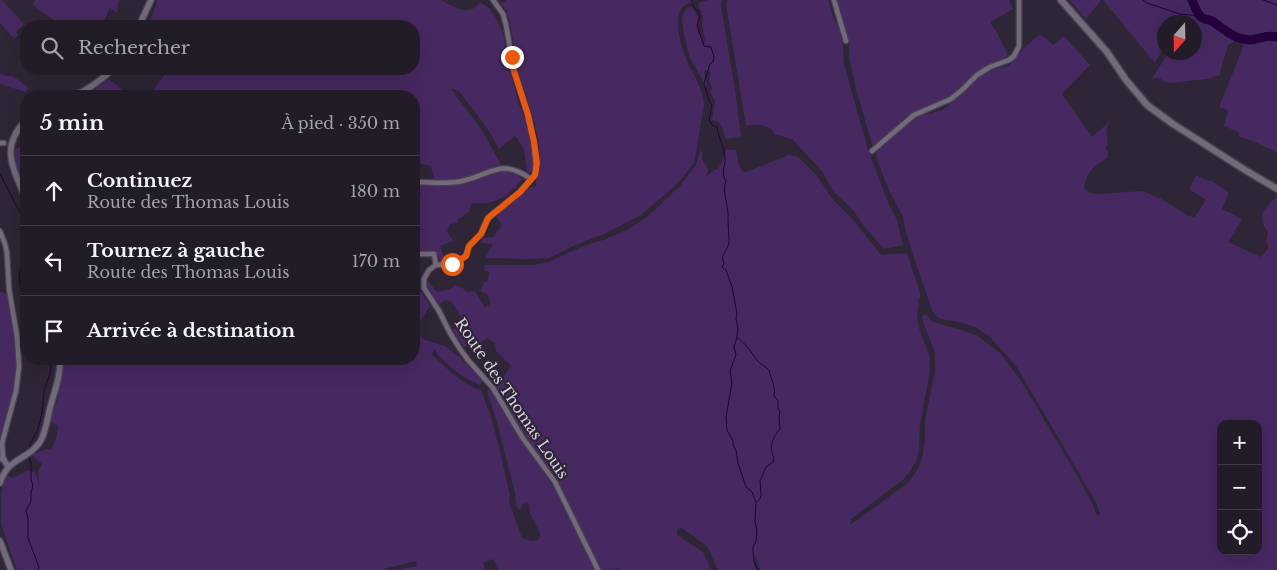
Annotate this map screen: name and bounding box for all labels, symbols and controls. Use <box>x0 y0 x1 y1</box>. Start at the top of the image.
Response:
north arrow <box>1157 15 1202 60</box>
search box <box>20 20 420 75</box>
icon: search <box>38 34 66 62</box>
text: Rechercher <box>78 36 190 59</box>
route end <box>501 46 524 69</box>
text: 5 min <box>40 110 104 136</box>
text: À pied · 350 m <box>282 113 400 133</box>
text: Continuez <box>87 169 192 192</box>
icon: ahead <box>40 177 68 205</box>
text: 180 m <box>350 181 400 201</box>
text: Route des Thomas Louis <box>87 192 290 212</box>
text: Tournez à gauche <box>87 239 265 262</box>
icon: left <box>40 247 68 275</box>
text: 170 m <box>352 251 400 271</box>
route start <box>441 253 464 276</box>
text: Route des Thomas Louis <box>87 262 290 282</box>
street label: Route des Thomas Louis <box>451 314 573 482</box>
icon: arrive <box>40 317 68 345</box>
text: Arrivée à destination <box>87 319 295 342</box>
map controls <box>1217 420 1262 555</box>
button: + <box>1217 420 1262 465</box>
button: − <box>1217 465 1262 510</box>
button: locate <box>1217 510 1262 555</box>

